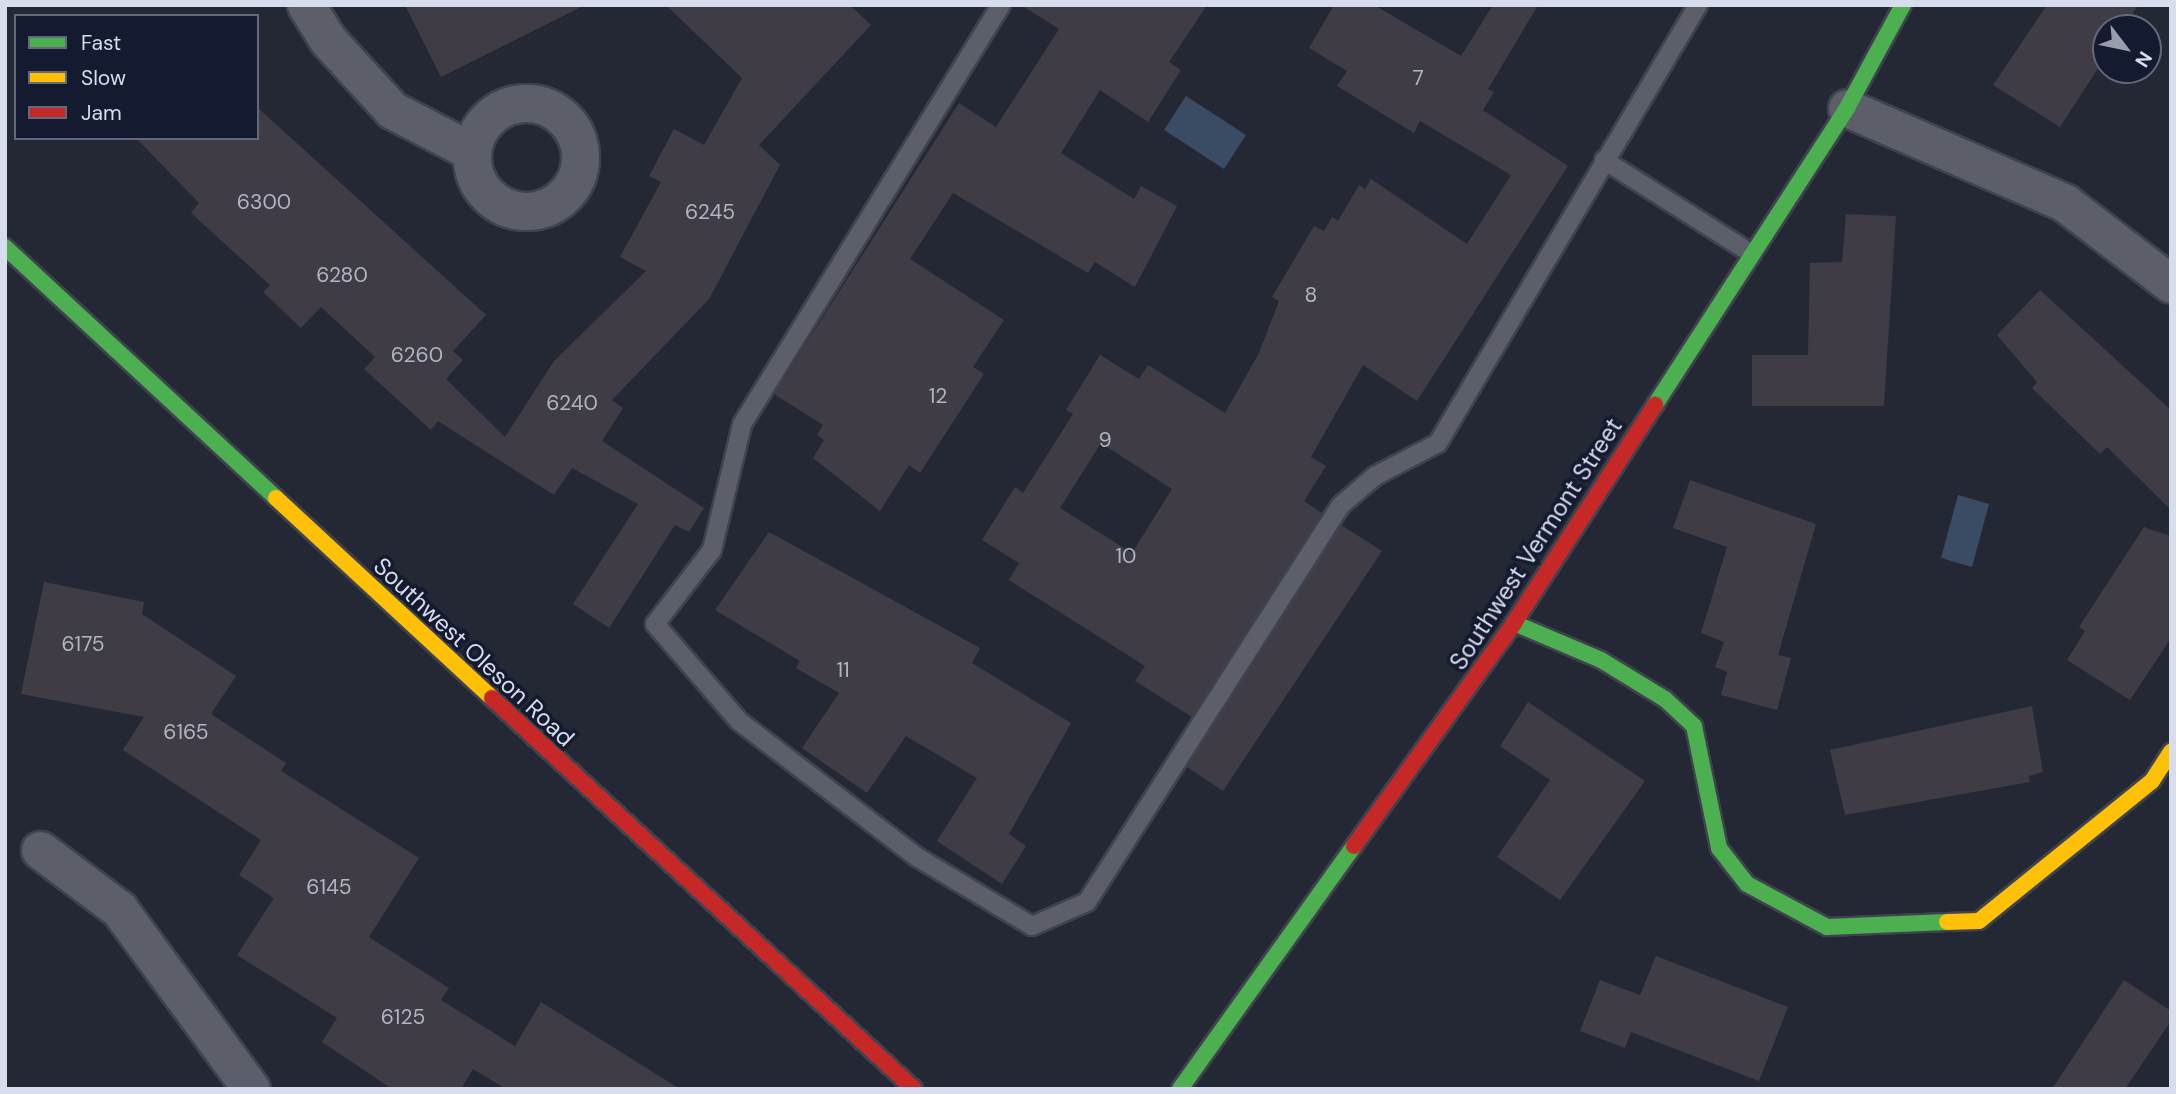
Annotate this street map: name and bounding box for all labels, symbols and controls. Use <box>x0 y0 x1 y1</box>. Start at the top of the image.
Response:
legend <box>14 14 259 140</box>
north arrow <box>2092 14 2162 84</box>
text: Fast <box>81 29 121 57</box>
text: N <box>2129 47 2158 72</box>
text: Slow <box>81 64 126 92</box>
house number: 7 <box>1412 65 1424 91</box>
text: Jam <box>81 99 122 127</box>
house number: 6300 <box>237 189 291 215</box>
house number: 6245 <box>685 199 735 225</box>
house number: 6280 <box>316 262 368 288</box>
house number: 8 <box>1305 282 1317 308</box>
house number: 6260 <box>391 342 443 368</box>
house number: 12 <box>929 383 947 409</box>
house number: 6240 <box>546 390 598 416</box>
street label: Southwest Vermont Street <box>1444 413 1628 675</box>
house number: 9 <box>1098 427 1112 453</box>
house number: 10 <box>1116 543 1136 569</box>
street label: Southwest Oleson Road <box>368 552 580 752</box>
house number: 6175 <box>61 631 105 657</box>
house number: 11 <box>836 657 850 683</box>
house number: 6165 <box>163 719 209 745</box>
house number: 6145 <box>306 874 352 900</box>
house number: 6125 <box>381 1004 425 1030</box>

